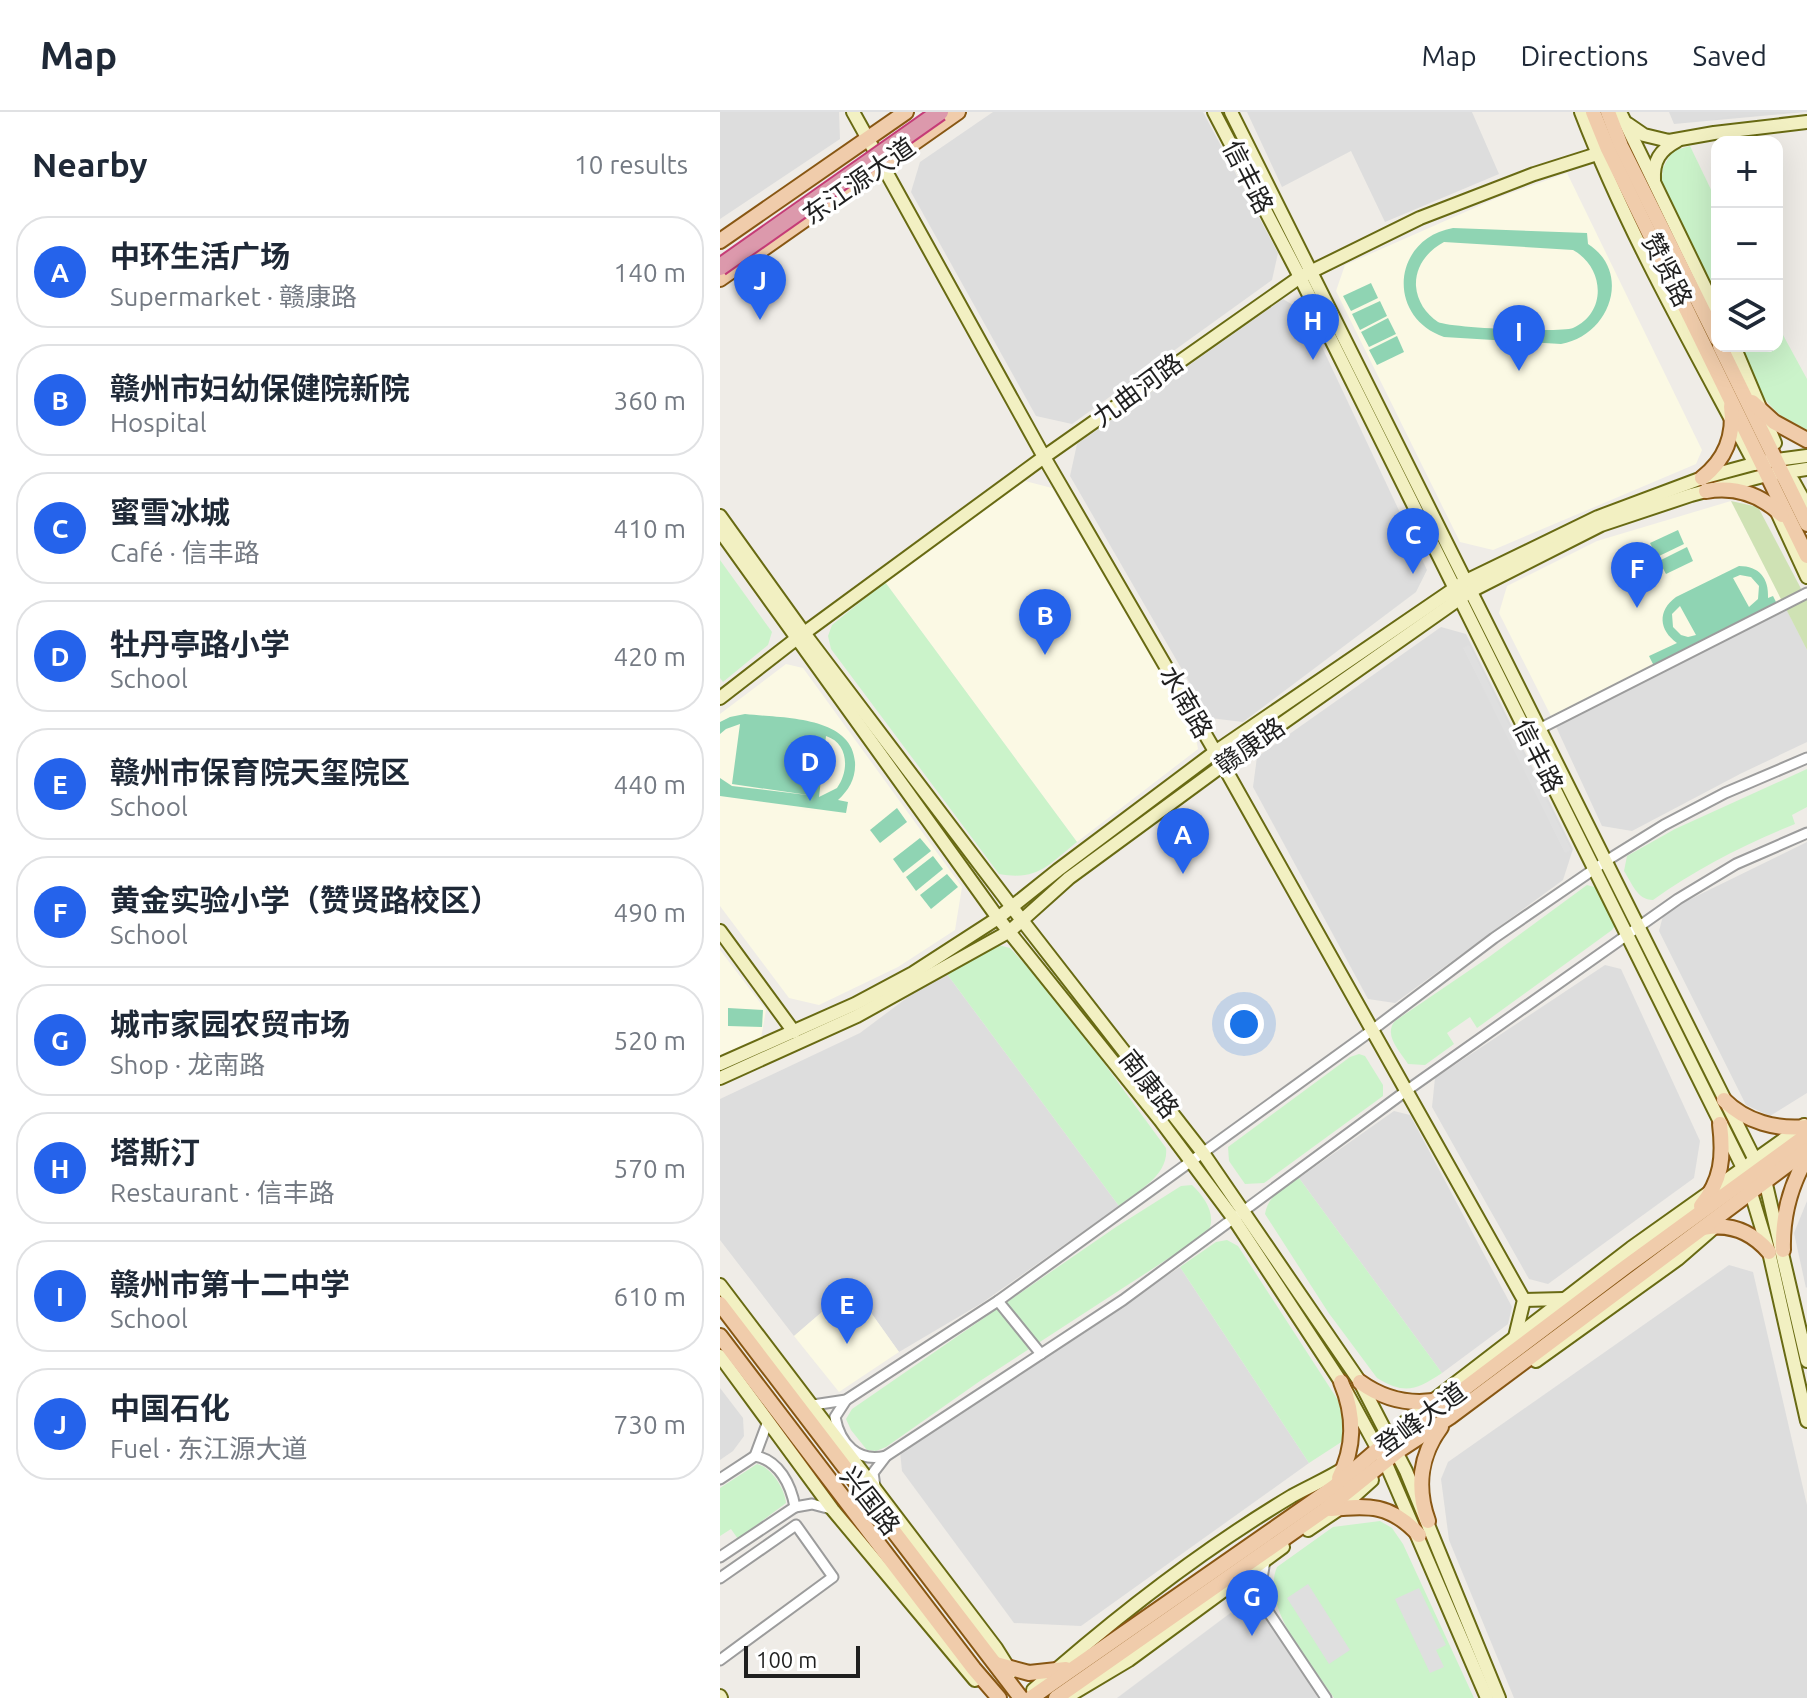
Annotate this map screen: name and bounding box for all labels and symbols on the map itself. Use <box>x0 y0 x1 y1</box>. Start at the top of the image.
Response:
street label: 东江源大道 <box>797 131 920 230</box>
street label: 信丰路 <box>1218 135 1279 218</box>
street label: 赞贤路 <box>1637 228 1698 311</box>
pin: J <box>734 254 786 320</box>
pin: H <box>1287 294 1339 360</box>
pin: I <box>1493 305 1545 371</box>
street label: 九曲河路 <box>1087 347 1188 432</box>
pin: C <box>1387 508 1439 574</box>
pin: F <box>1611 542 1663 608</box>
pin: B <box>1019 589 1071 655</box>
street label: 水南路 <box>1154 661 1218 743</box>
street label: 赣康路 <box>1209 711 1290 780</box>
street label: 信丰路 <box>1508 714 1569 797</box>
pin: D <box>784 735 836 801</box>
pin: A <box>1157 808 1209 874</box>
your location <box>1224 1004 1264 1044</box>
street label: 南康路 <box>1114 1044 1185 1123</box>
pin: E <box>821 1278 873 1344</box>
street label: 登峰大道 <box>1370 1376 1471 1461</box>
street label: 兴国路 <box>835 1461 906 1540</box>
pin: G <box>1226 1570 1278 1636</box>
scale bar <box>744 1642 860 1678</box>

